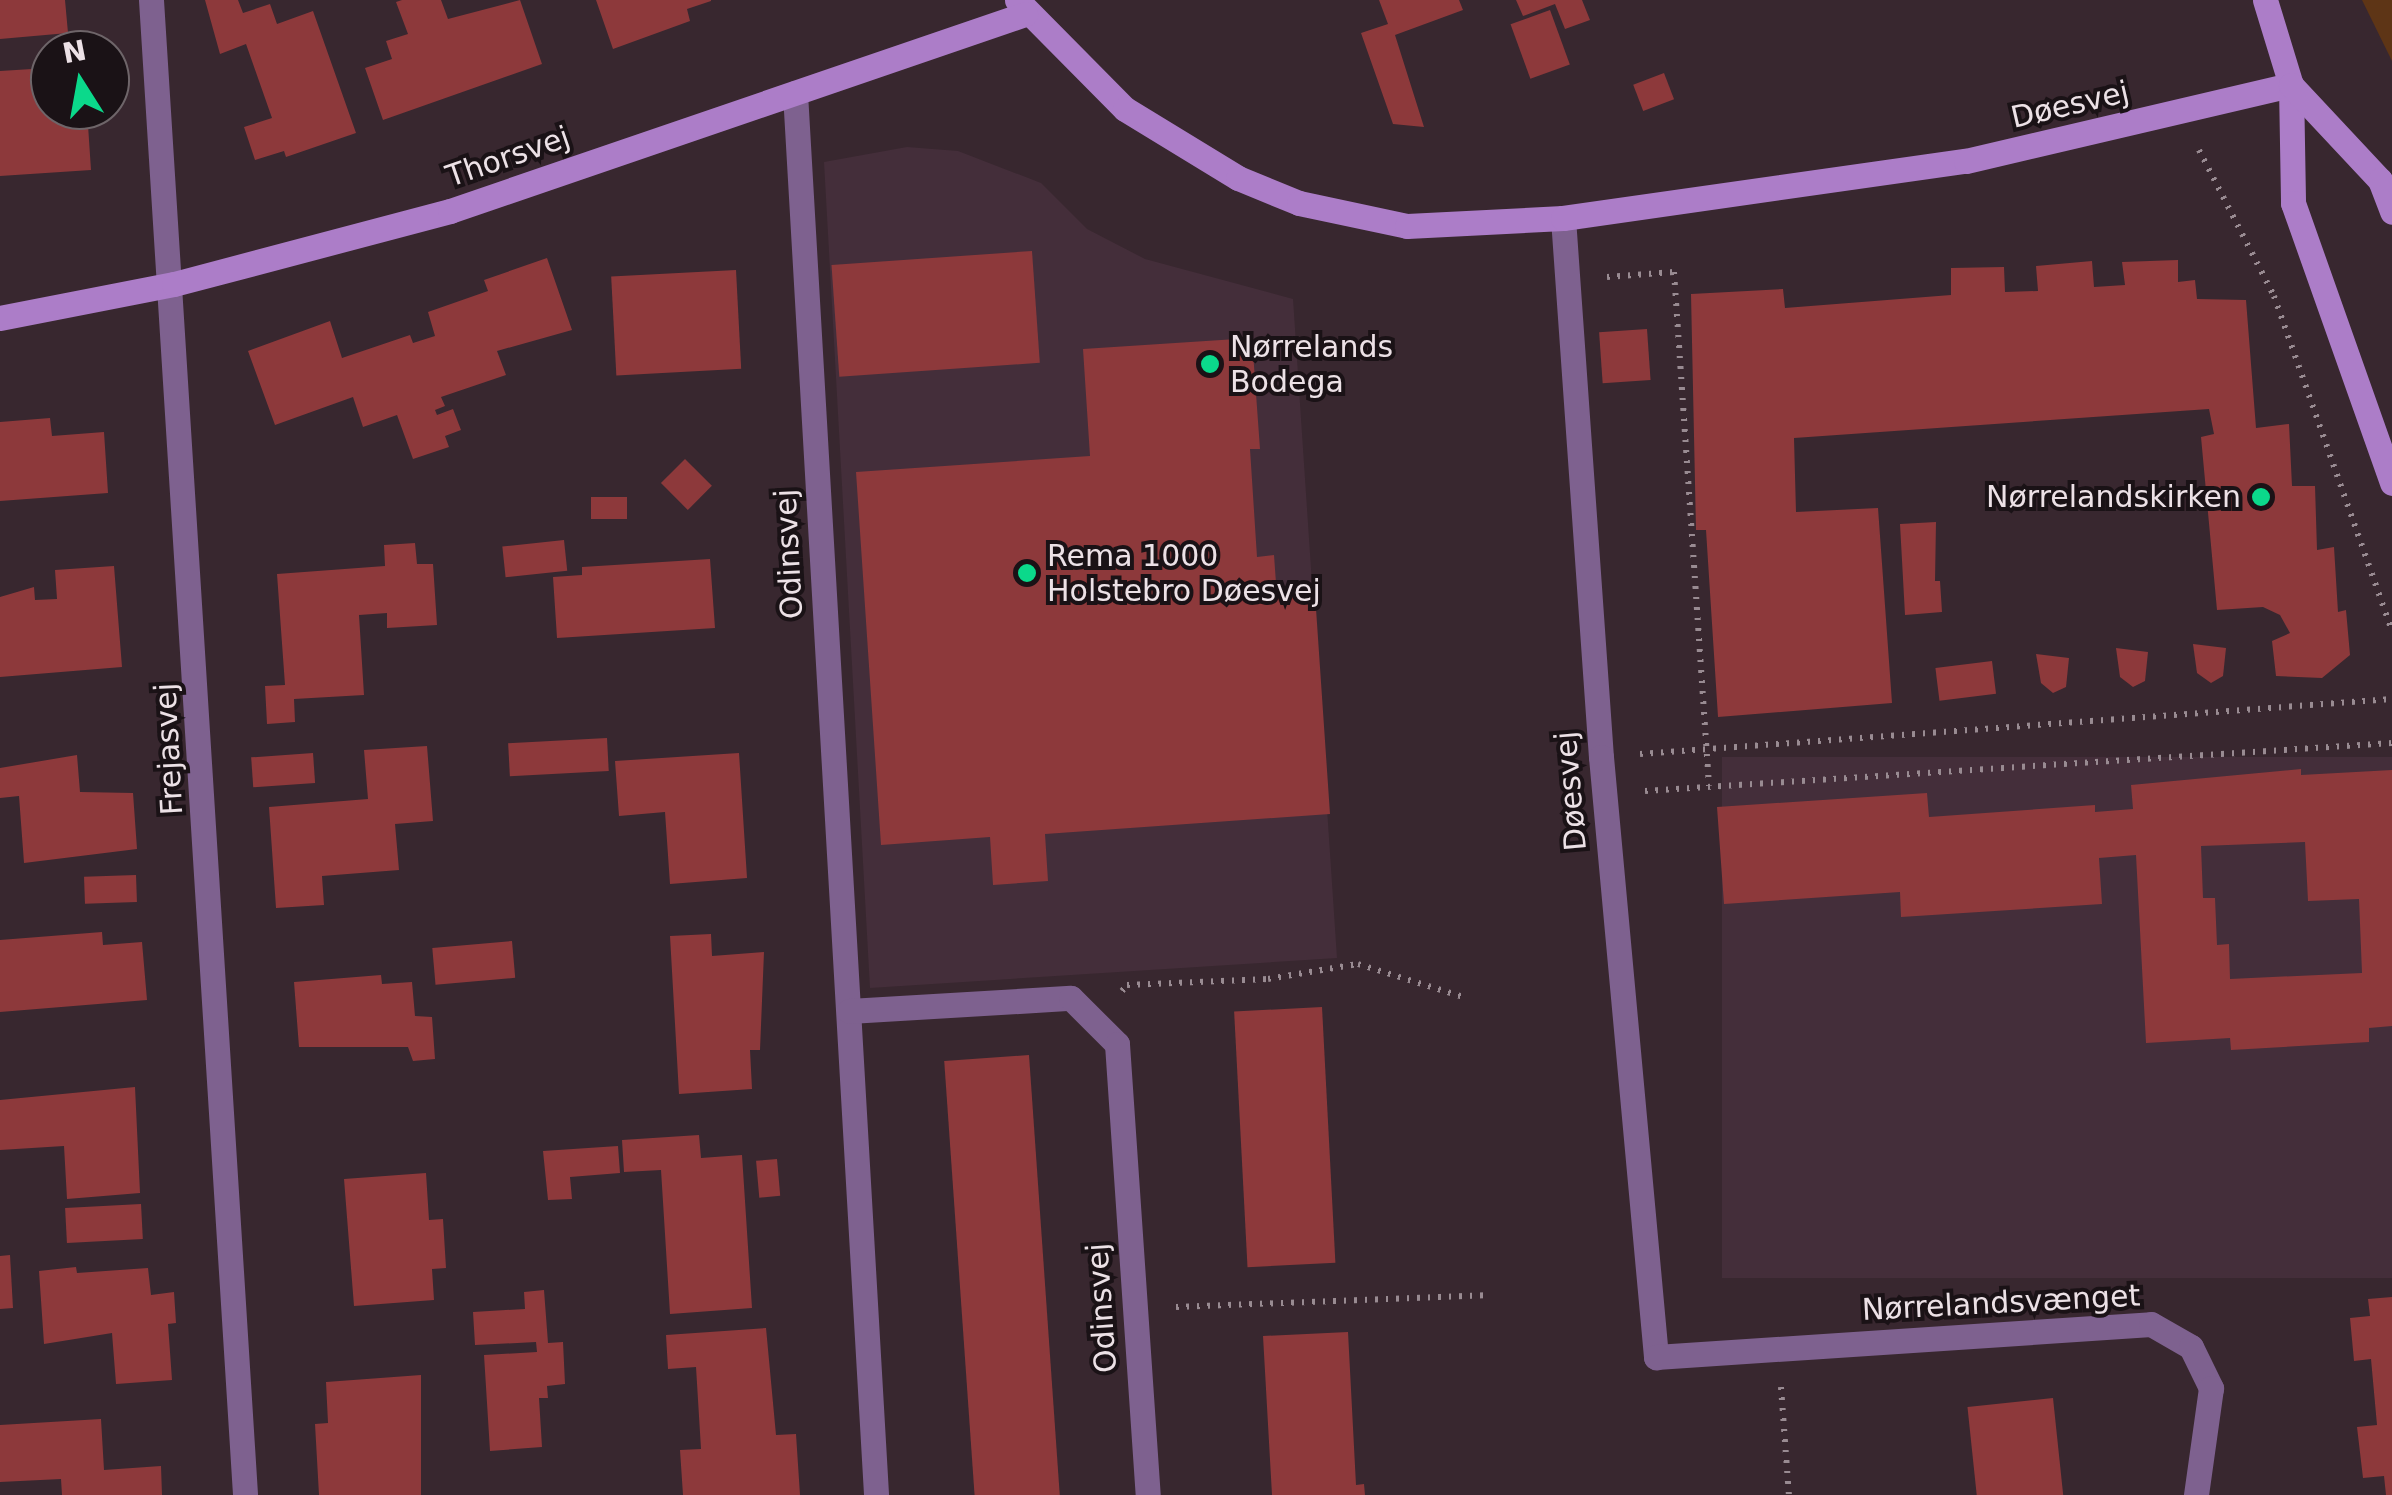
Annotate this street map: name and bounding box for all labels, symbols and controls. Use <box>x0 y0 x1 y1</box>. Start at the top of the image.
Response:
north arrow <box>30 30 130 130</box>
text: N <box>60 34 89 70</box>
street label: Døesvej <box>2007 74 2133 136</box>
street label: Thorsvej <box>442 119 574 195</box>
place label: Nørrelands Bodega <box>1230 329 1393 400</box>
marker: Nørrelands Bodega <box>1199 353 1221 375</box>
place label: Nørrelandskirken <box>1986 479 2241 515</box>
marker: Nørrelandskirken <box>2250 486 2272 508</box>
street label: Odinsvej <box>768 488 810 620</box>
place label: Rema 1000 Holstebro Døesvej <box>1047 538 1321 608</box>
marker: Rema 1000 Holstebro Døesvej <box>1016 562 1038 584</box>
street label: Frejasvej <box>148 682 190 816</box>
street label: Døesvej <box>1548 730 1594 852</box>
street label: Odinsvej <box>1080 1242 1124 1374</box>
street label: Nørrelandsvænget <box>1861 1278 2141 1328</box>

